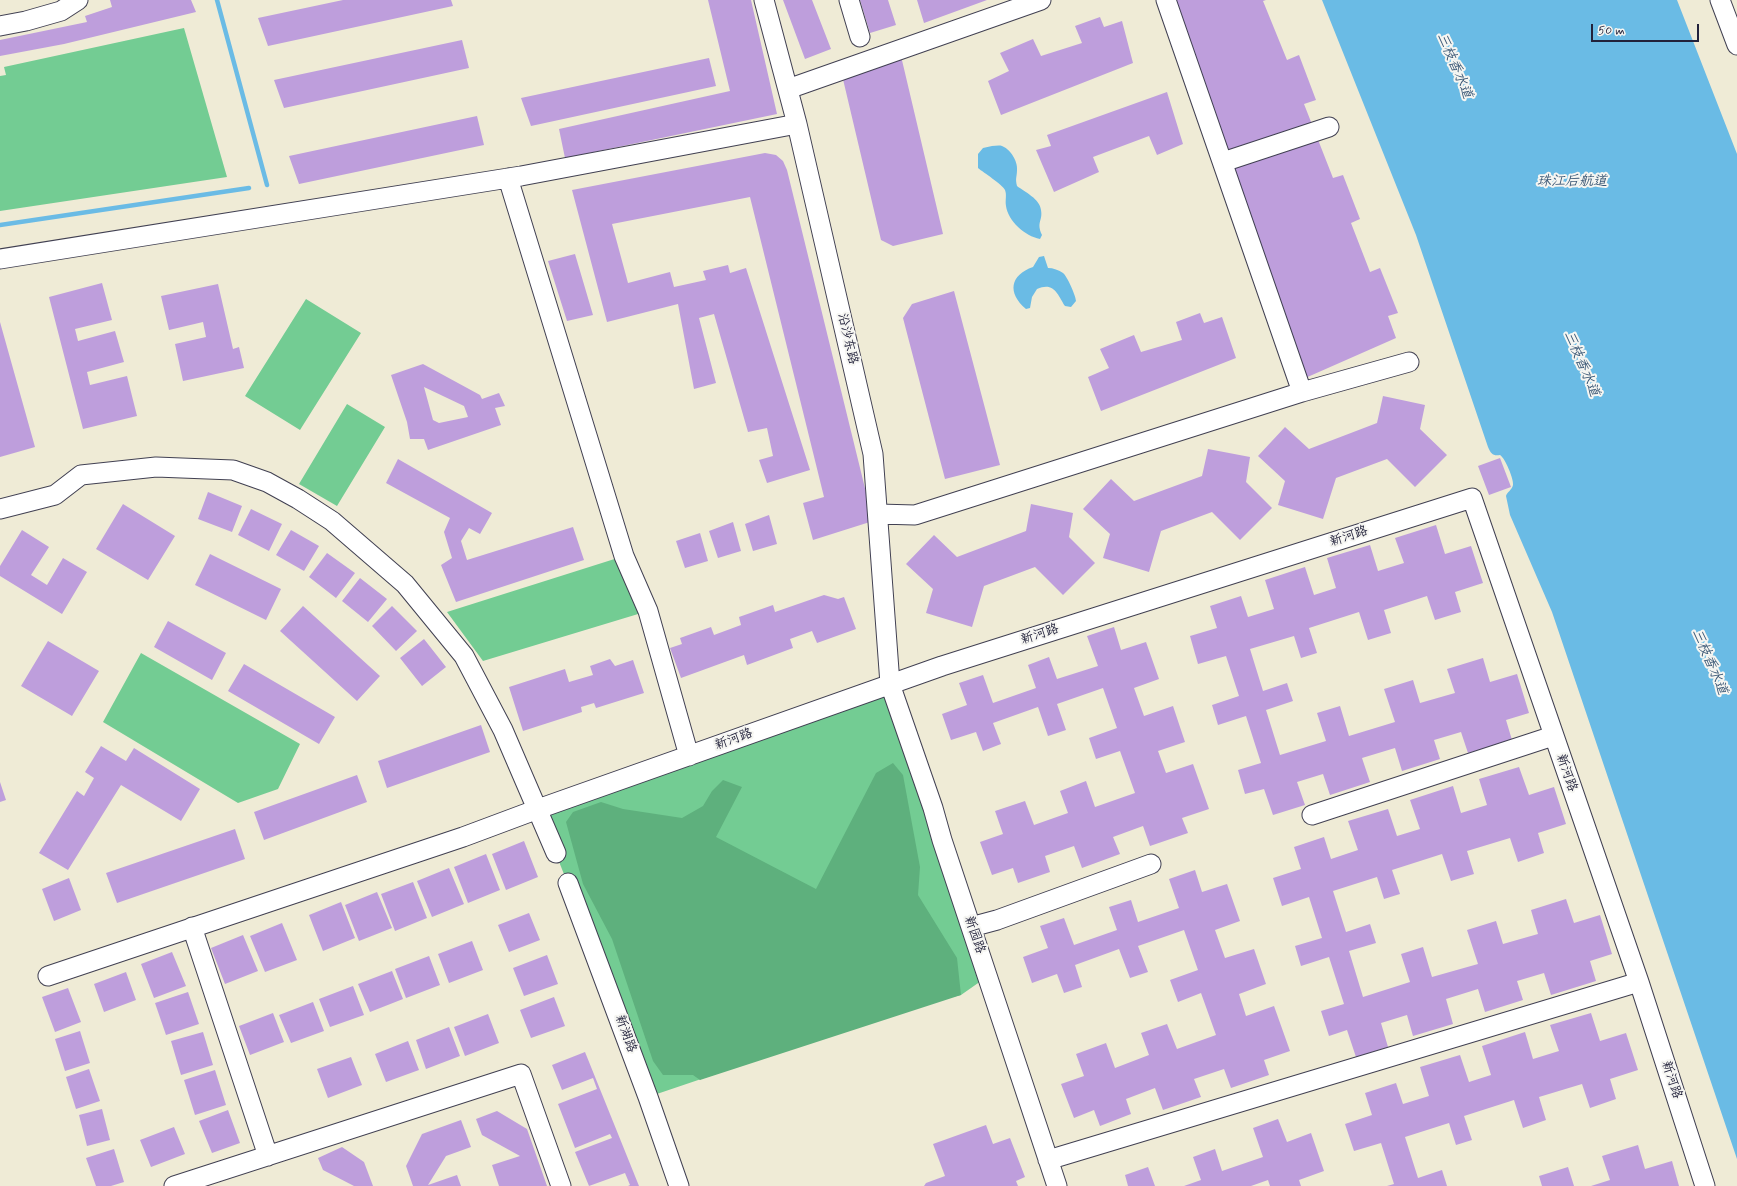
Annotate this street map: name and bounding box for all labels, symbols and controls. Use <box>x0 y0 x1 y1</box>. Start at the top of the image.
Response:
scale bar <box>1593 16 1701 42</box>
text: 50 m <box>1598 23 1625 39</box>
water label: 三枝香水道 <box>1433 31 1475 101</box>
water label: 珠江后航道 <box>1537 174 1607 190</box>
street label: 沿沙东路 <box>834 312 860 366</box>
water label: 三枝香水道 <box>1560 329 1602 399</box>
street label: 新河路 <box>1328 524 1370 550</box>
street label: 新河路 <box>1019 622 1061 648</box>
water label: 三枝香水道 <box>1688 627 1730 697</box>
street label: 新河路 <box>713 726 755 754</box>
street label: 新河路 <box>1552 752 1580 794</box>
street label: 新园路 <box>960 914 988 956</box>
street label: 新湖路 <box>611 1013 639 1055</box>
street label: 新河路 <box>1658 1059 1684 1101</box>

